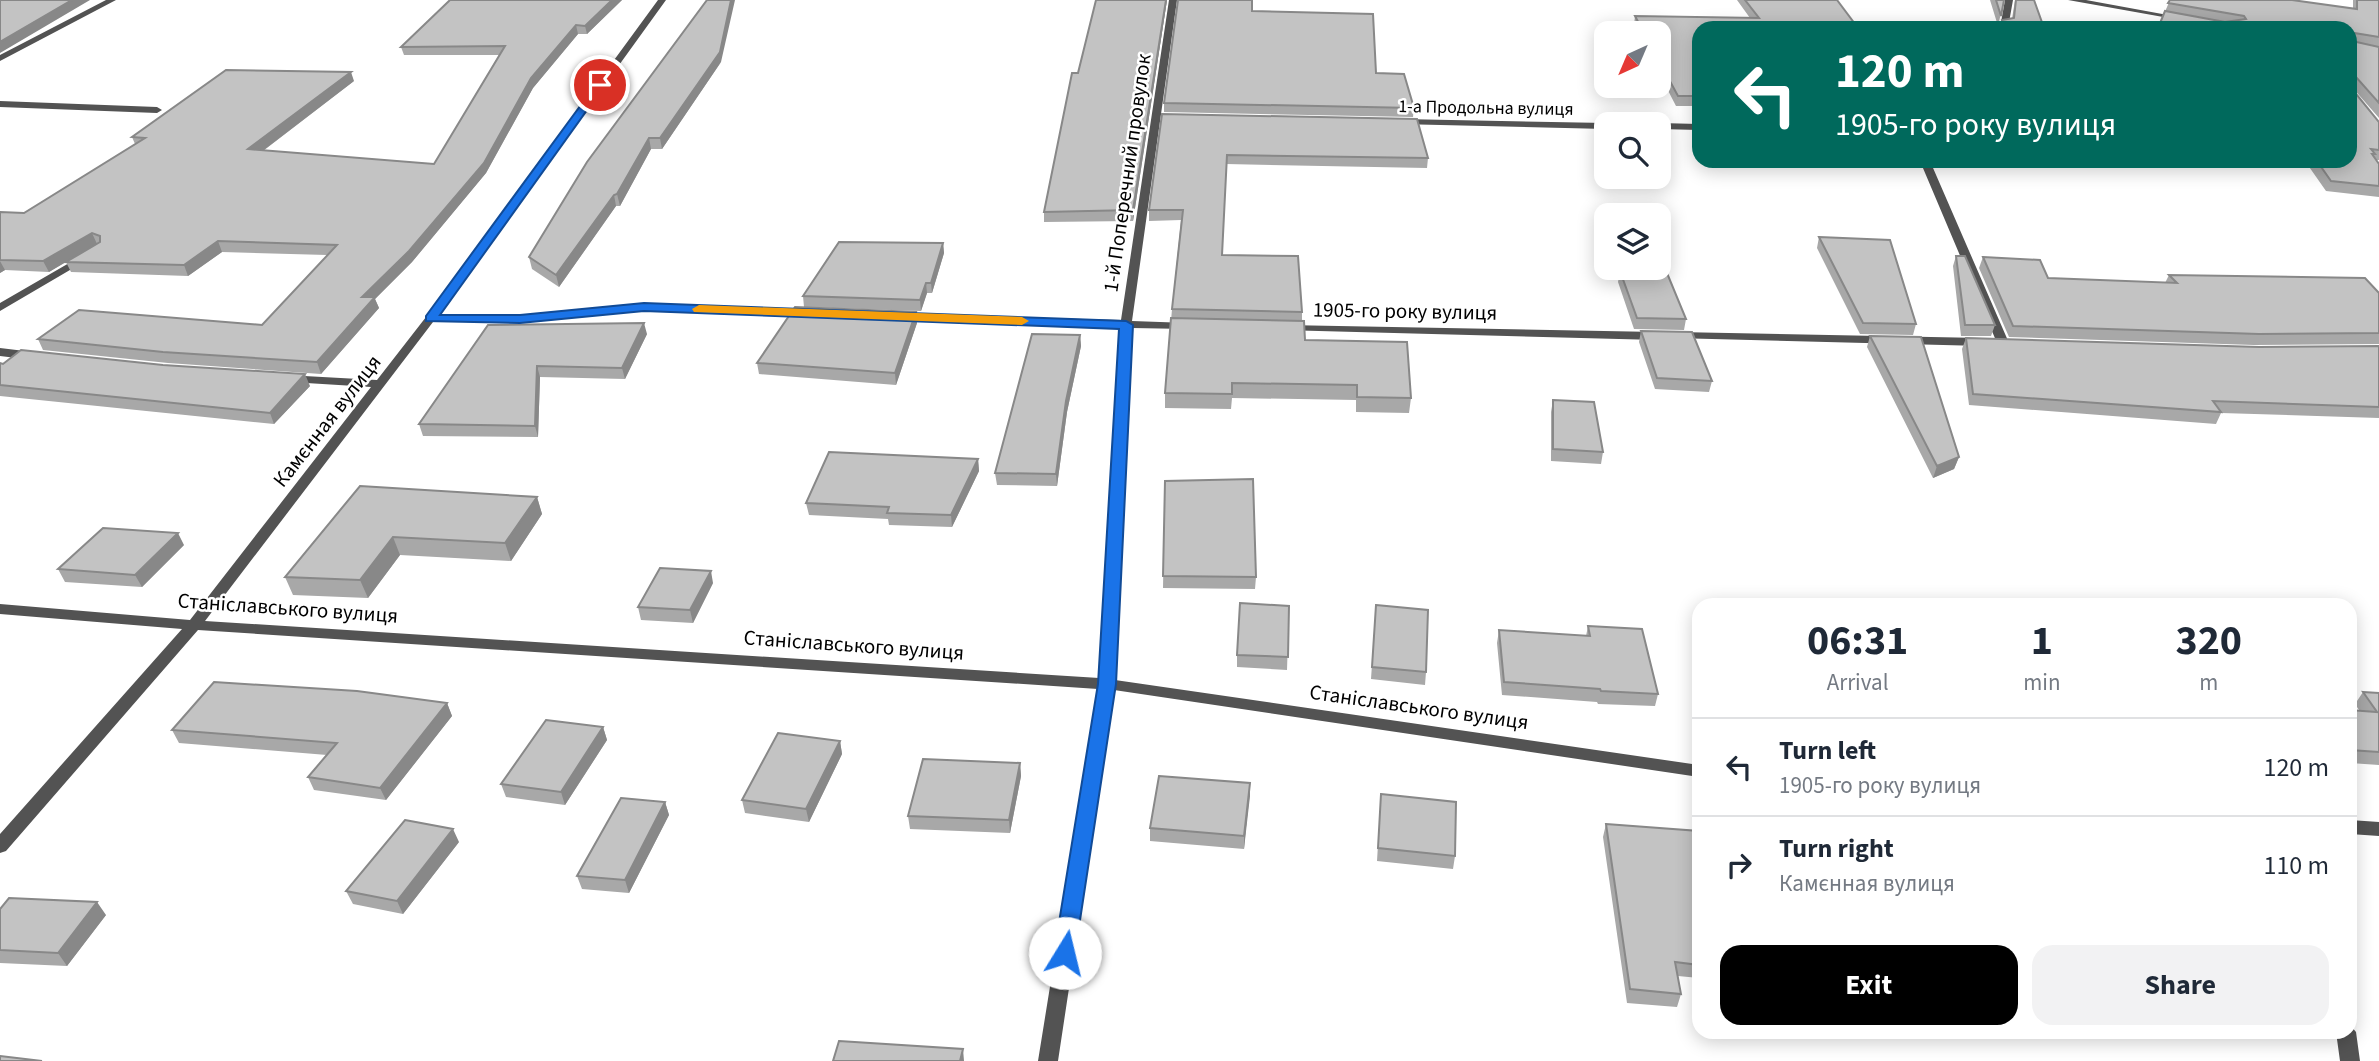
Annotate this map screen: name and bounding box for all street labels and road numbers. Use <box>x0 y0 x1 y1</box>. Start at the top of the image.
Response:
street label: 1-й Поперечний провулок <box>1095 51 1159 294</box>
street label: 1-а Продольна вулиця <box>1398 94 1574 122</box>
street label: 1905-го року вулиця <box>1312 294 1498 328</box>
street label: Камєнная вулиця <box>266 348 388 494</box>
street label: Станіславського вулиця <box>177 585 399 631</box>
street label: Станіславського вулиця <box>743 622 965 668</box>
street label: Станіславського вулиця <box>1308 677 1530 737</box>

